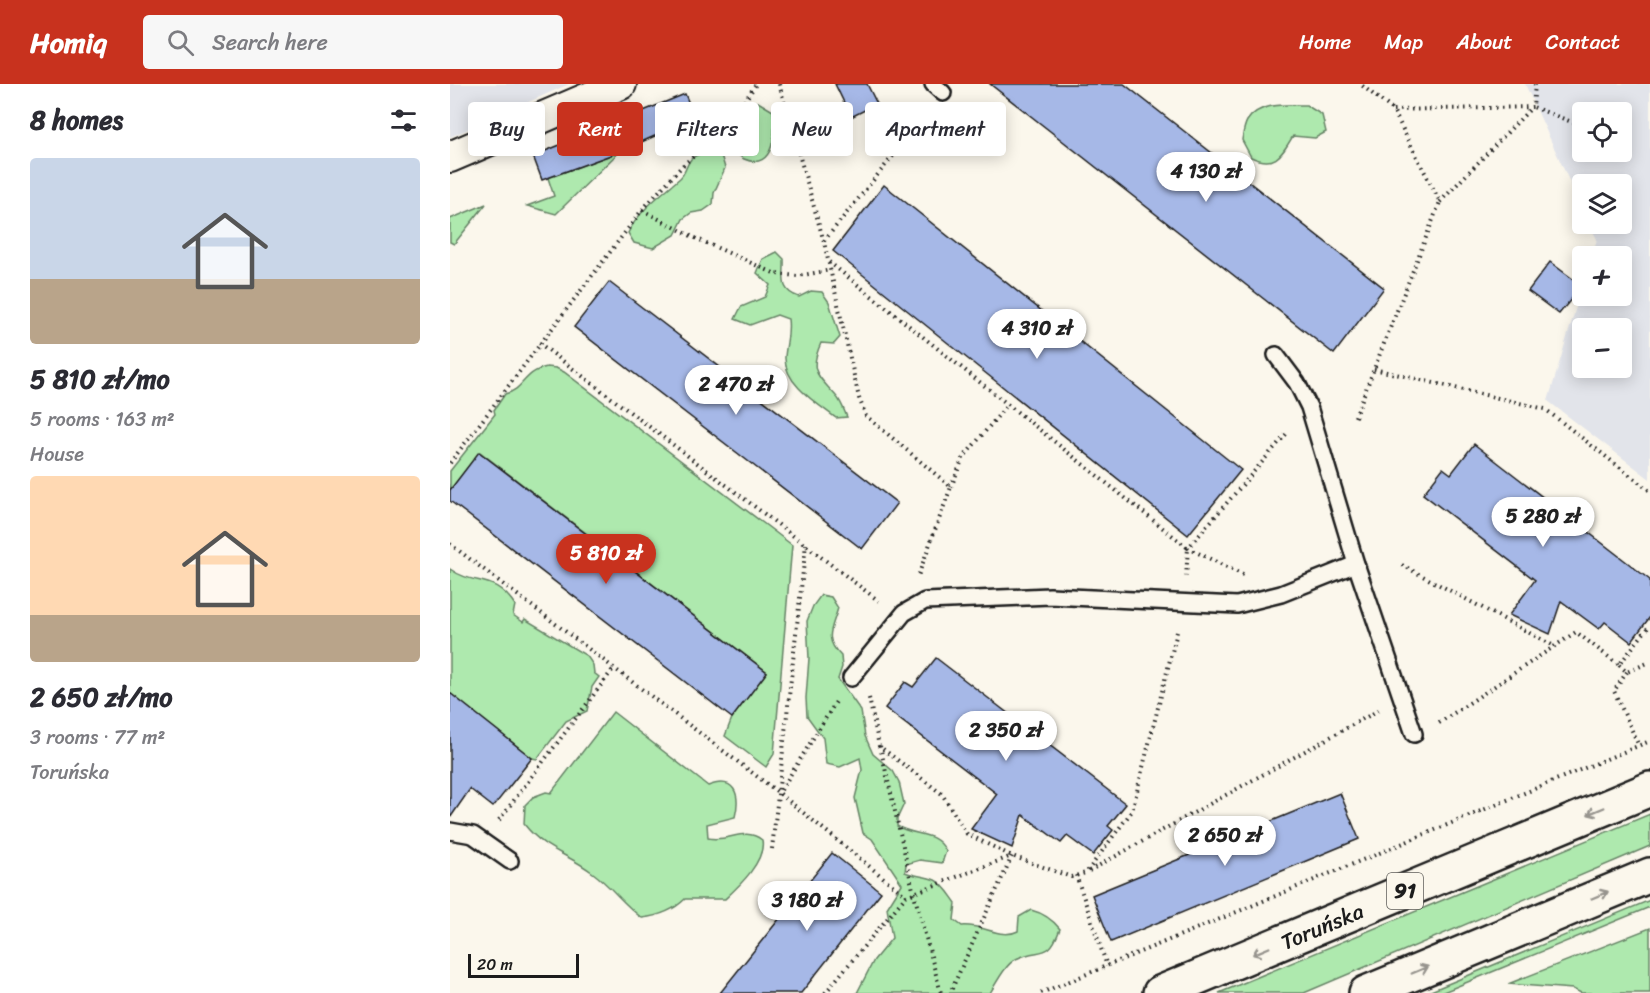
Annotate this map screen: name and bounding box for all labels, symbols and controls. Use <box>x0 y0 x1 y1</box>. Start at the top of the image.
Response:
search box <box>143 15 563 69</box>
text: Homiq <box>30 18 107 67</box>
text: Search here <box>212 23 328 62</box>
text: Home <box>1299 23 1351 61</box>
text: Map <box>1384 23 1423 61</box>
text: About <box>1456 23 1513 61</box>
text: Contact <box>1546 23 1620 61</box>
icon: search <box>164 26 197 59</box>
text: 8 homes <box>30 97 123 143</box>
chip: Buy <box>468 102 545 156</box>
chip: Rent <box>557 102 643 156</box>
chip: Filters <box>655 102 759 156</box>
chip: New <box>771 102 853 156</box>
chip: Apartment <box>865 102 1006 156</box>
map controls <box>1572 102 1632 378</box>
button: locate <box>1572 102 1632 162</box>
icon: filters <box>387 104 420 137</box>
pin: 4 130 zł <box>1144 152 1268 203</box>
text: 4 130 zł <box>1170 154 1242 189</box>
button: layers <box>1572 174 1632 234</box>
icon: home <box>171 197 279 305</box>
button: + <box>1572 246 1632 306</box>
pin: 4 310 zł <box>975 309 1099 360</box>
text: 4 310 zł <box>1001 311 1073 346</box>
button: − <box>1572 318 1632 378</box>
text: 5 810 zł/mo <box>30 356 170 402</box>
pin: 2 470 zł <box>674 365 798 416</box>
text: 2 470 zł <box>699 367 773 402</box>
text: 5 rooms · 163 m² <box>30 402 175 437</box>
text: House <box>30 437 84 472</box>
pin: 5 280 zł <box>1481 497 1605 548</box>
text: 5 280 zł <box>1506 499 1580 534</box>
icon: home <box>171 515 279 623</box>
pin: 5 810 zł <box>544 534 668 585</box>
text: 5 810 zł <box>570 536 642 571</box>
text: 2 650 zł/mo <box>30 674 173 720</box>
pin: 2 350 zł <box>944 711 1068 762</box>
text: 2 350 zł <box>969 713 1043 748</box>
text: 3 rooms · 77 m² <box>30 720 165 755</box>
text: Toruńska <box>30 755 109 790</box>
one-way arrow <box>1587 806 1606 817</box>
pin: 2 650 zł <box>1163 816 1287 867</box>
text: 2 650 zł <box>1188 818 1262 853</box>
road number: 91 <box>1387 873 1423 909</box>
pin: 3 180 zł <box>745 881 869 932</box>
text: 3 180 zł <box>772 883 842 918</box>
one-way arrow <box>1590 889 1609 900</box>
street label: Toruńska <box>1275 892 1370 961</box>
one-way arrow <box>1252 946 1271 957</box>
text: 20 m <box>477 950 513 979</box>
scale bar <box>468 951 579 978</box>
one-way arrow <box>1411 964 1429 975</box>

